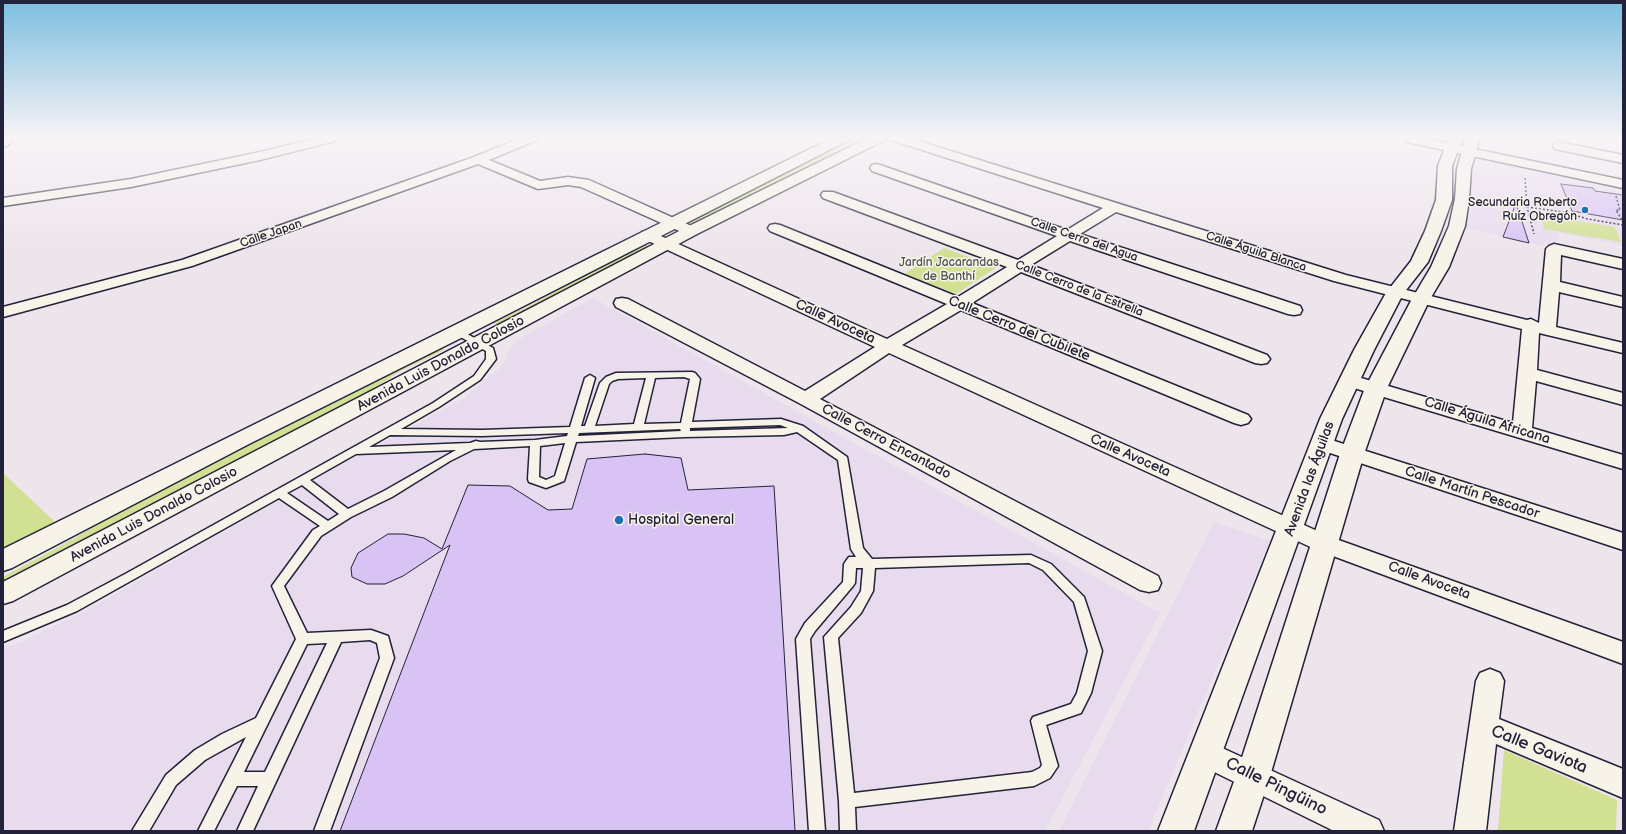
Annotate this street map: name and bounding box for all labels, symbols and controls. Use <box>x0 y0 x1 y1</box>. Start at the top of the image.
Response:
place label: Secundaria Roberto Ruíz Obregón <box>1468 196 1577 224</box>
marker: Secundaria Roberto Ruíz Obregón <box>1580 205 1590 215</box>
street label: Calle Cerro del Agua <box>1028 215 1140 265</box>
street label: Calle Japan <box>238 217 304 251</box>
street label: Calle Águila Blanca <box>1204 229 1308 275</box>
park label: Jardín Jacarandas de Banthí <box>899 256 999 284</box>
street label: Calle Cerro de la Estrella <box>1013 258 1145 320</box>
street label: Calle Cerro del Cubilete <box>946 293 1092 365</box>
street label: Calle Avoceta <box>792 296 878 348</box>
street label: Avenida Luis Donaldo Colosio <box>354 313 528 415</box>
street label: Calle Águila Africana <box>1422 394 1552 448</box>
street label: Calle Cerro Encantado <box>818 401 954 483</box>
street label: Avenida las Águilas <box>1281 419 1339 539</box>
street label: Calle Avoceta <box>1087 431 1173 481</box>
street label: Calle Martín Pescador <box>1403 463 1541 523</box>
street label: Avenida Luis Donaldo Colosio <box>67 464 241 566</box>
place label: Hospital General <box>628 512 734 528</box>
marker: Hospital General <box>613 514 625 526</box>
street label: Calle Avoceta <box>1386 558 1472 604</box>
street label: Calle Gaviota <box>1488 721 1590 779</box>
street label: Calle Pingüino <box>1222 754 1330 820</box>

